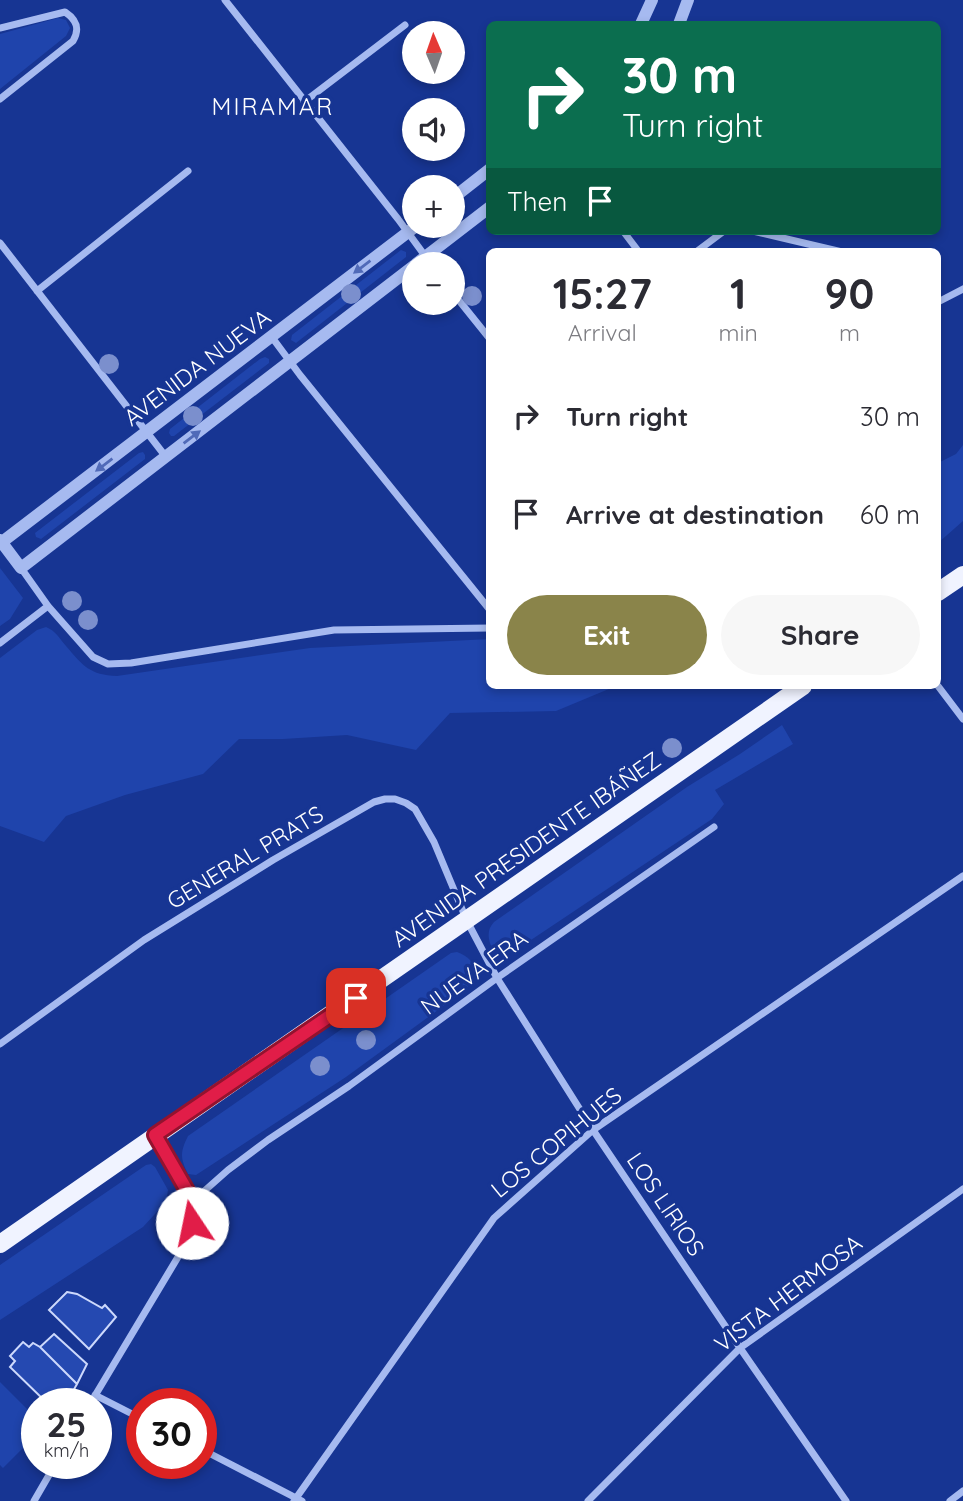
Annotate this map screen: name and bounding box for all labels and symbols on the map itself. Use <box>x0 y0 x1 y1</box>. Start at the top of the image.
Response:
north arrow <box>402 21 466 84</box>
district label: MIRAMAR <box>212 91 334 121</box>
one-way arrow <box>353 260 371 274</box>
street label: AVENIDA NUEVA <box>118 302 276 432</box>
one-way arrow <box>182 429 200 444</box>
one-way arrow <box>95 457 113 472</box>
street label: AVENIDA PRESIDENTE IBÁÑEZ <box>386 745 666 953</box>
street label: GENERAL PRATS <box>162 799 328 915</box>
street label: NUEVA ERA <box>415 923 533 1021</box>
pin <box>326 968 386 1028</box>
street label: LOS COPIHUES <box>485 1080 627 1204</box>
street label: LOS LIRIOS <box>621 1147 711 1261</box>
position arrow <box>155 1186 229 1260</box>
street label: VISTA HERMOSA <box>708 1228 868 1358</box>
speed limit sign: 30 <box>126 1388 217 1479</box>

